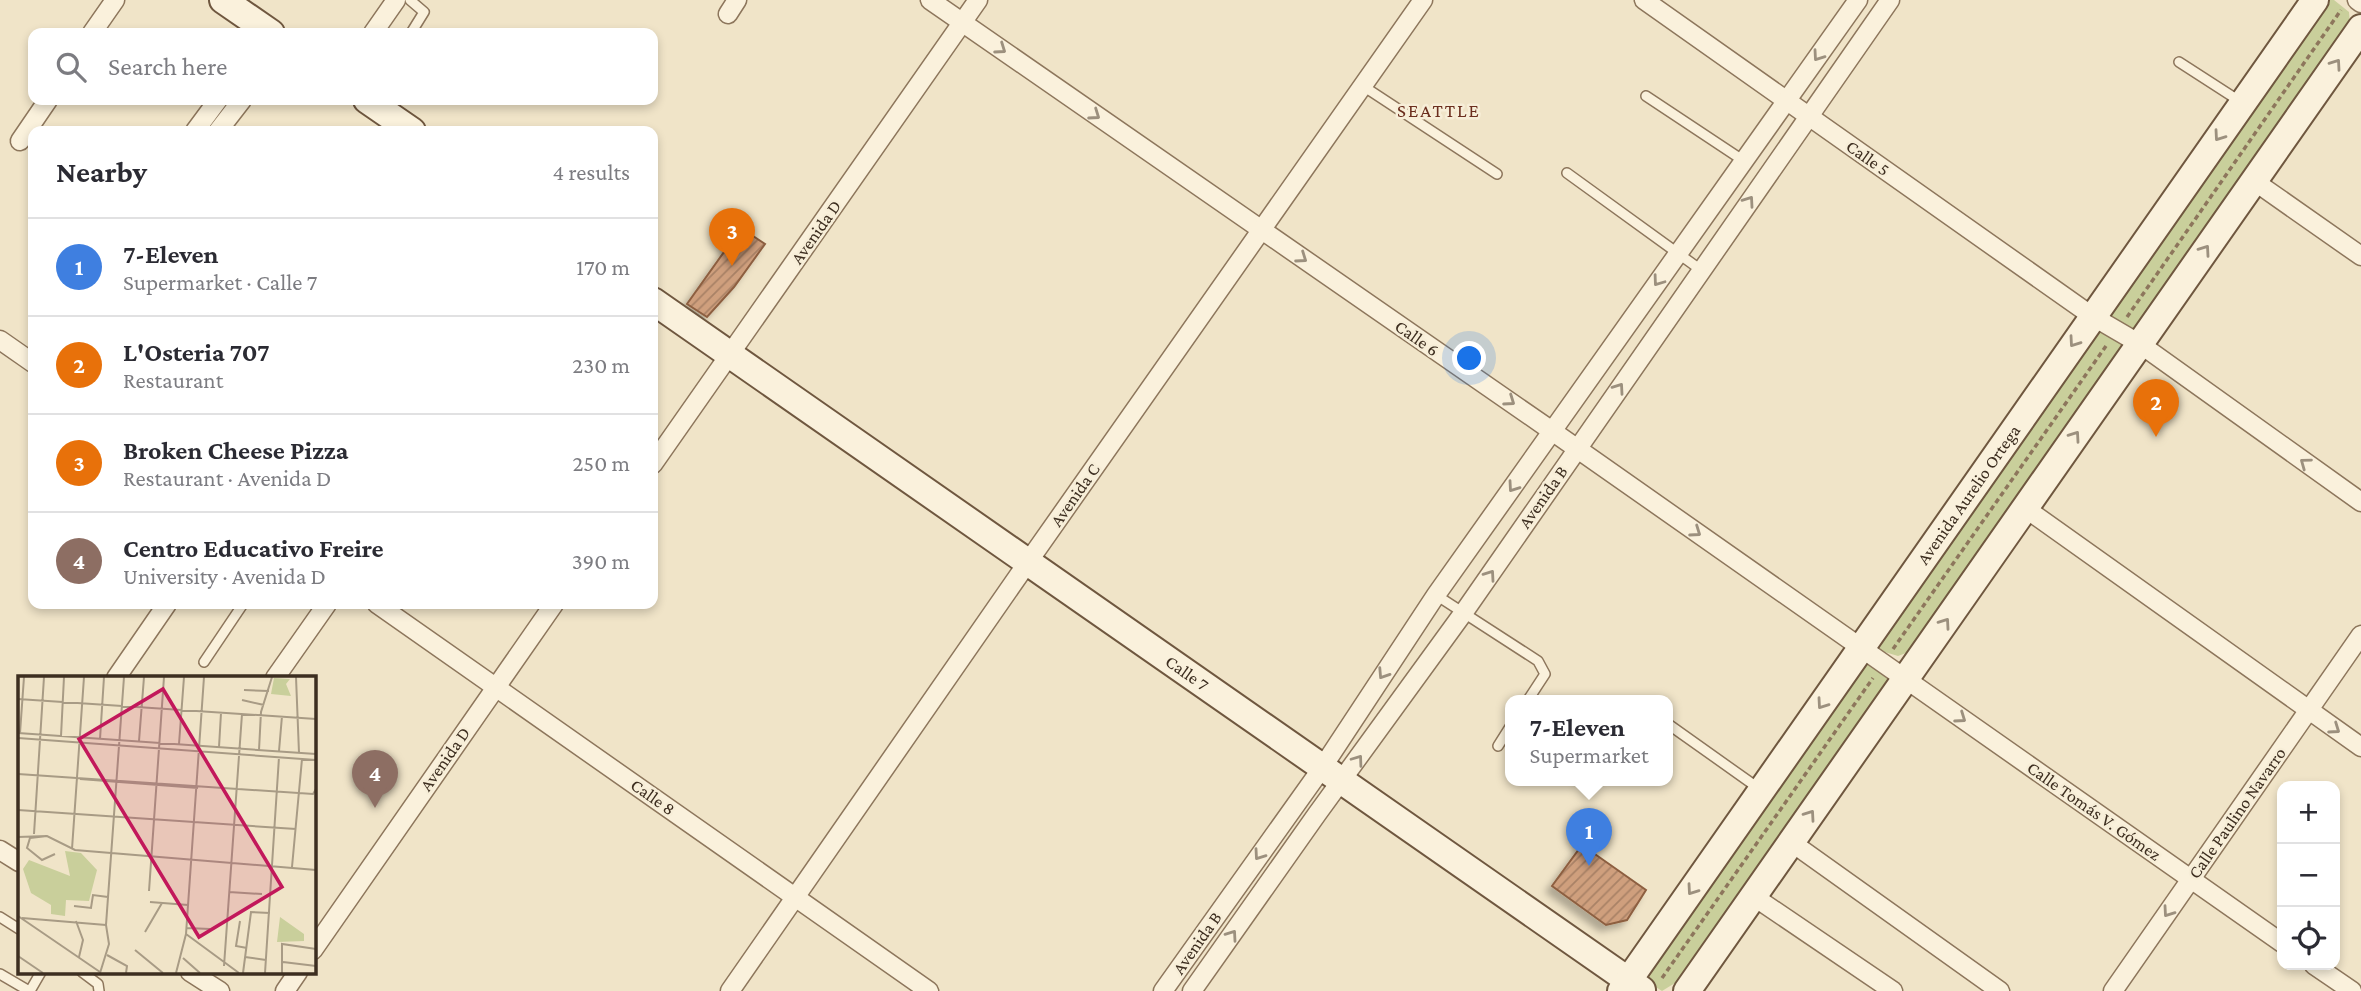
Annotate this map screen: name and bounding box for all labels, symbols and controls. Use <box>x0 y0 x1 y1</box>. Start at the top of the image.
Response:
search box <box>28 28 658 105</box>
one-way arrow <box>993 41 1006 54</box>
icon: search <box>52 48 90 86</box>
one-way arrow <box>1814 48 1827 61</box>
text: Search here <box>108 52 227 81</box>
one-way arrow <box>2328 59 2340 72</box>
district label: SEATTLE <box>1397 100 1481 121</box>
one-way arrow <box>1087 107 1100 119</box>
one-way arrow <box>2215 128 2227 141</box>
street label: Calle 5 <box>1843 136 1893 180</box>
text: Nearby <box>56 155 147 188</box>
text: 4 results <box>552 159 630 185</box>
street label: Avenida D <box>787 196 845 268</box>
one-way arrow <box>1741 196 1753 209</box>
pin: 3 <box>709 208 755 266</box>
text: 7-Eleven <box>123 240 219 269</box>
one-way arrow <box>2197 245 2210 258</box>
one-way arrow <box>1294 250 1307 262</box>
text: 1 <box>75 254 83 280</box>
text: 170 m <box>576 254 630 280</box>
text: Supermarket · Calle 7 <box>123 269 317 295</box>
one-way arrow <box>1654 273 1667 286</box>
street label: Calle 6 <box>1391 316 1443 360</box>
one-way arrow <box>2070 334 2082 347</box>
text: L'Osteria 707 <box>123 338 270 367</box>
your location <box>1452 341 1486 375</box>
text: 2 <box>73 352 85 378</box>
text: 230 m <box>572 352 630 378</box>
text: Restaurant <box>123 367 223 393</box>
pin: 2 <box>2133 379 2179 437</box>
one-way arrow <box>1611 383 1623 396</box>
one-way arrow <box>1502 393 1515 406</box>
street label: Avenida Aurelio Ortega <box>1913 421 2024 568</box>
one-way arrow <box>2067 431 2079 444</box>
text: Broken Cheese Pizza <box>123 436 348 465</box>
text: 3 <box>73 450 85 476</box>
text: 250 m <box>572 450 630 476</box>
street label: Avenida C <box>1046 459 1104 530</box>
one-way arrow <box>2300 459 2313 471</box>
street label: Avenida B <box>1514 462 1572 532</box>
text: Restaurant · Avenida D <box>123 465 331 491</box>
one-way arrow <box>1509 479 1521 492</box>
one-way arrow <box>1688 524 1701 536</box>
text: Centro Educativo Freire <box>123 534 384 563</box>
text: 4 <box>73 548 85 574</box>
text: 390 m <box>572 548 630 574</box>
text: University · Avenida D <box>123 563 326 589</box>
one-way arrow <box>1482 570 1494 583</box>
one-way arrow <box>1936 618 1949 631</box>
street label: Calle 7 <box>1162 651 1213 695</box>
one-way arrow <box>1379 666 1392 679</box>
inset map <box>18 676 315 974</box>
popup <box>1505 695 1673 786</box>
one-way arrow <box>1818 696 1830 709</box>
one-way arrow <box>1953 710 1966 722</box>
text: 7-Eleven <box>1530 713 1625 742</box>
one-way arrow <box>2327 720 2340 733</box>
street label: Avenida D <box>416 723 474 795</box>
text: Supermarket <box>1530 742 1649 768</box>
street label: Calle Paulino Navarro <box>2184 744 2290 882</box>
pin: 4 <box>352 750 398 808</box>
one-way arrow <box>1349 755 1362 768</box>
street label: Calle Tomás V. Gómez <box>2023 757 2165 865</box>
street label: Calle 8 <box>627 775 679 819</box>
map controls <box>2277 781 2340 970</box>
button: + <box>2277 781 2340 844</box>
pin: 1 <box>1566 808 1612 866</box>
one-way arrow <box>1802 810 1814 823</box>
button: − <box>2277 844 2340 907</box>
one-way arrow <box>1255 848 1268 860</box>
one-way arrow <box>1688 882 1700 895</box>
one-way arrow <box>2164 904 2176 917</box>
button: locate <box>2277 907 2340 970</box>
street label: Avenida B <box>1168 908 1226 978</box>
one-way arrow <box>1224 930 1236 943</box>

